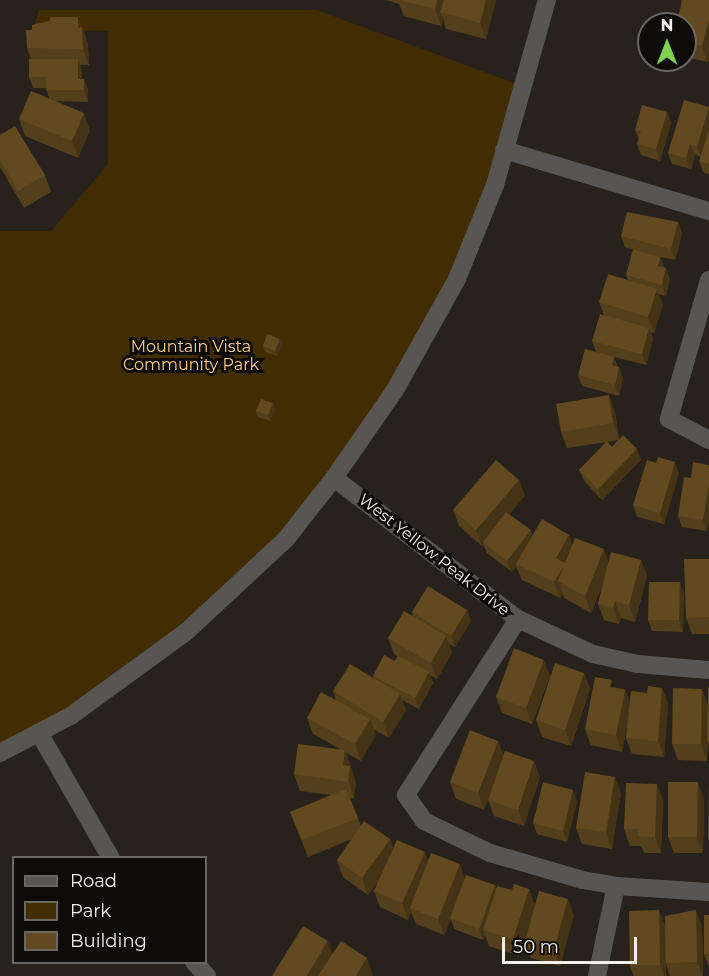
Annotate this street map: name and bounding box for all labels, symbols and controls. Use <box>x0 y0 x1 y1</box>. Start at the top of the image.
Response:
north arrow <box>637 12 697 72</box>
text: N <box>661 16 673 35</box>
park label: Mountain Vista Community Park <box>123 337 259 375</box>
street label: West Yellow Peak Drive <box>355 490 513 620</box>
legend <box>12 856 207 964</box>
text: Road <box>70 870 117 892</box>
text: Park <box>70 900 111 922</box>
scale bar <box>505 925 640 963</box>
text: Building <box>70 930 147 952</box>
text: 50 m <box>513 936 559 958</box>

